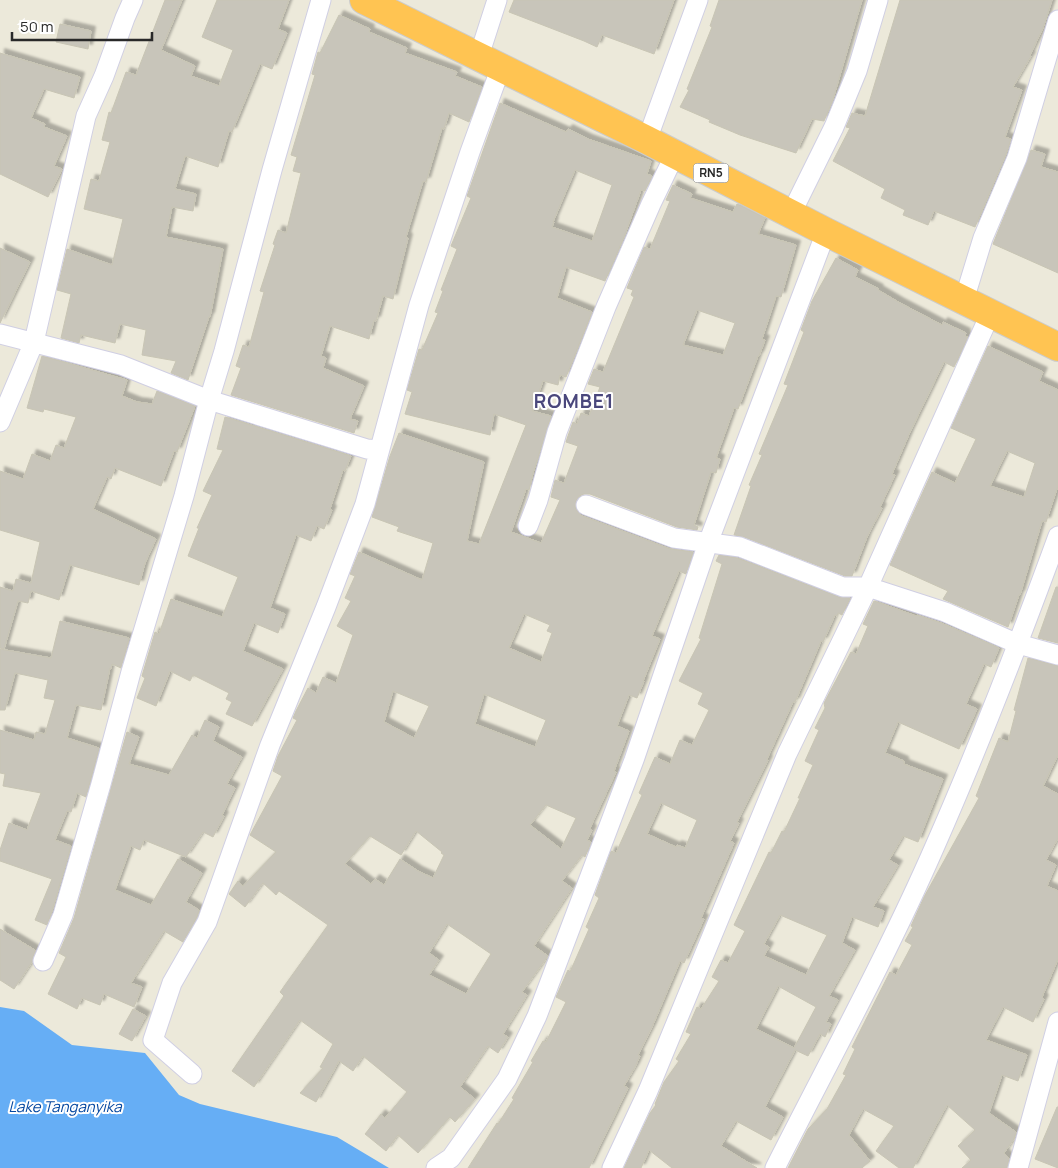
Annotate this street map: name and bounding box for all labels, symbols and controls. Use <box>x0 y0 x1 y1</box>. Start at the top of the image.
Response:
scale bar <box>12 10 152 42</box>
text: 50 m <box>20 16 54 37</box>
road number: RN5 <box>694 164 728 182</box>
district label: ROMBE1 <box>534 388 614 414</box>
water label: Lake Tanganyika <box>8 1096 122 1117</box>

